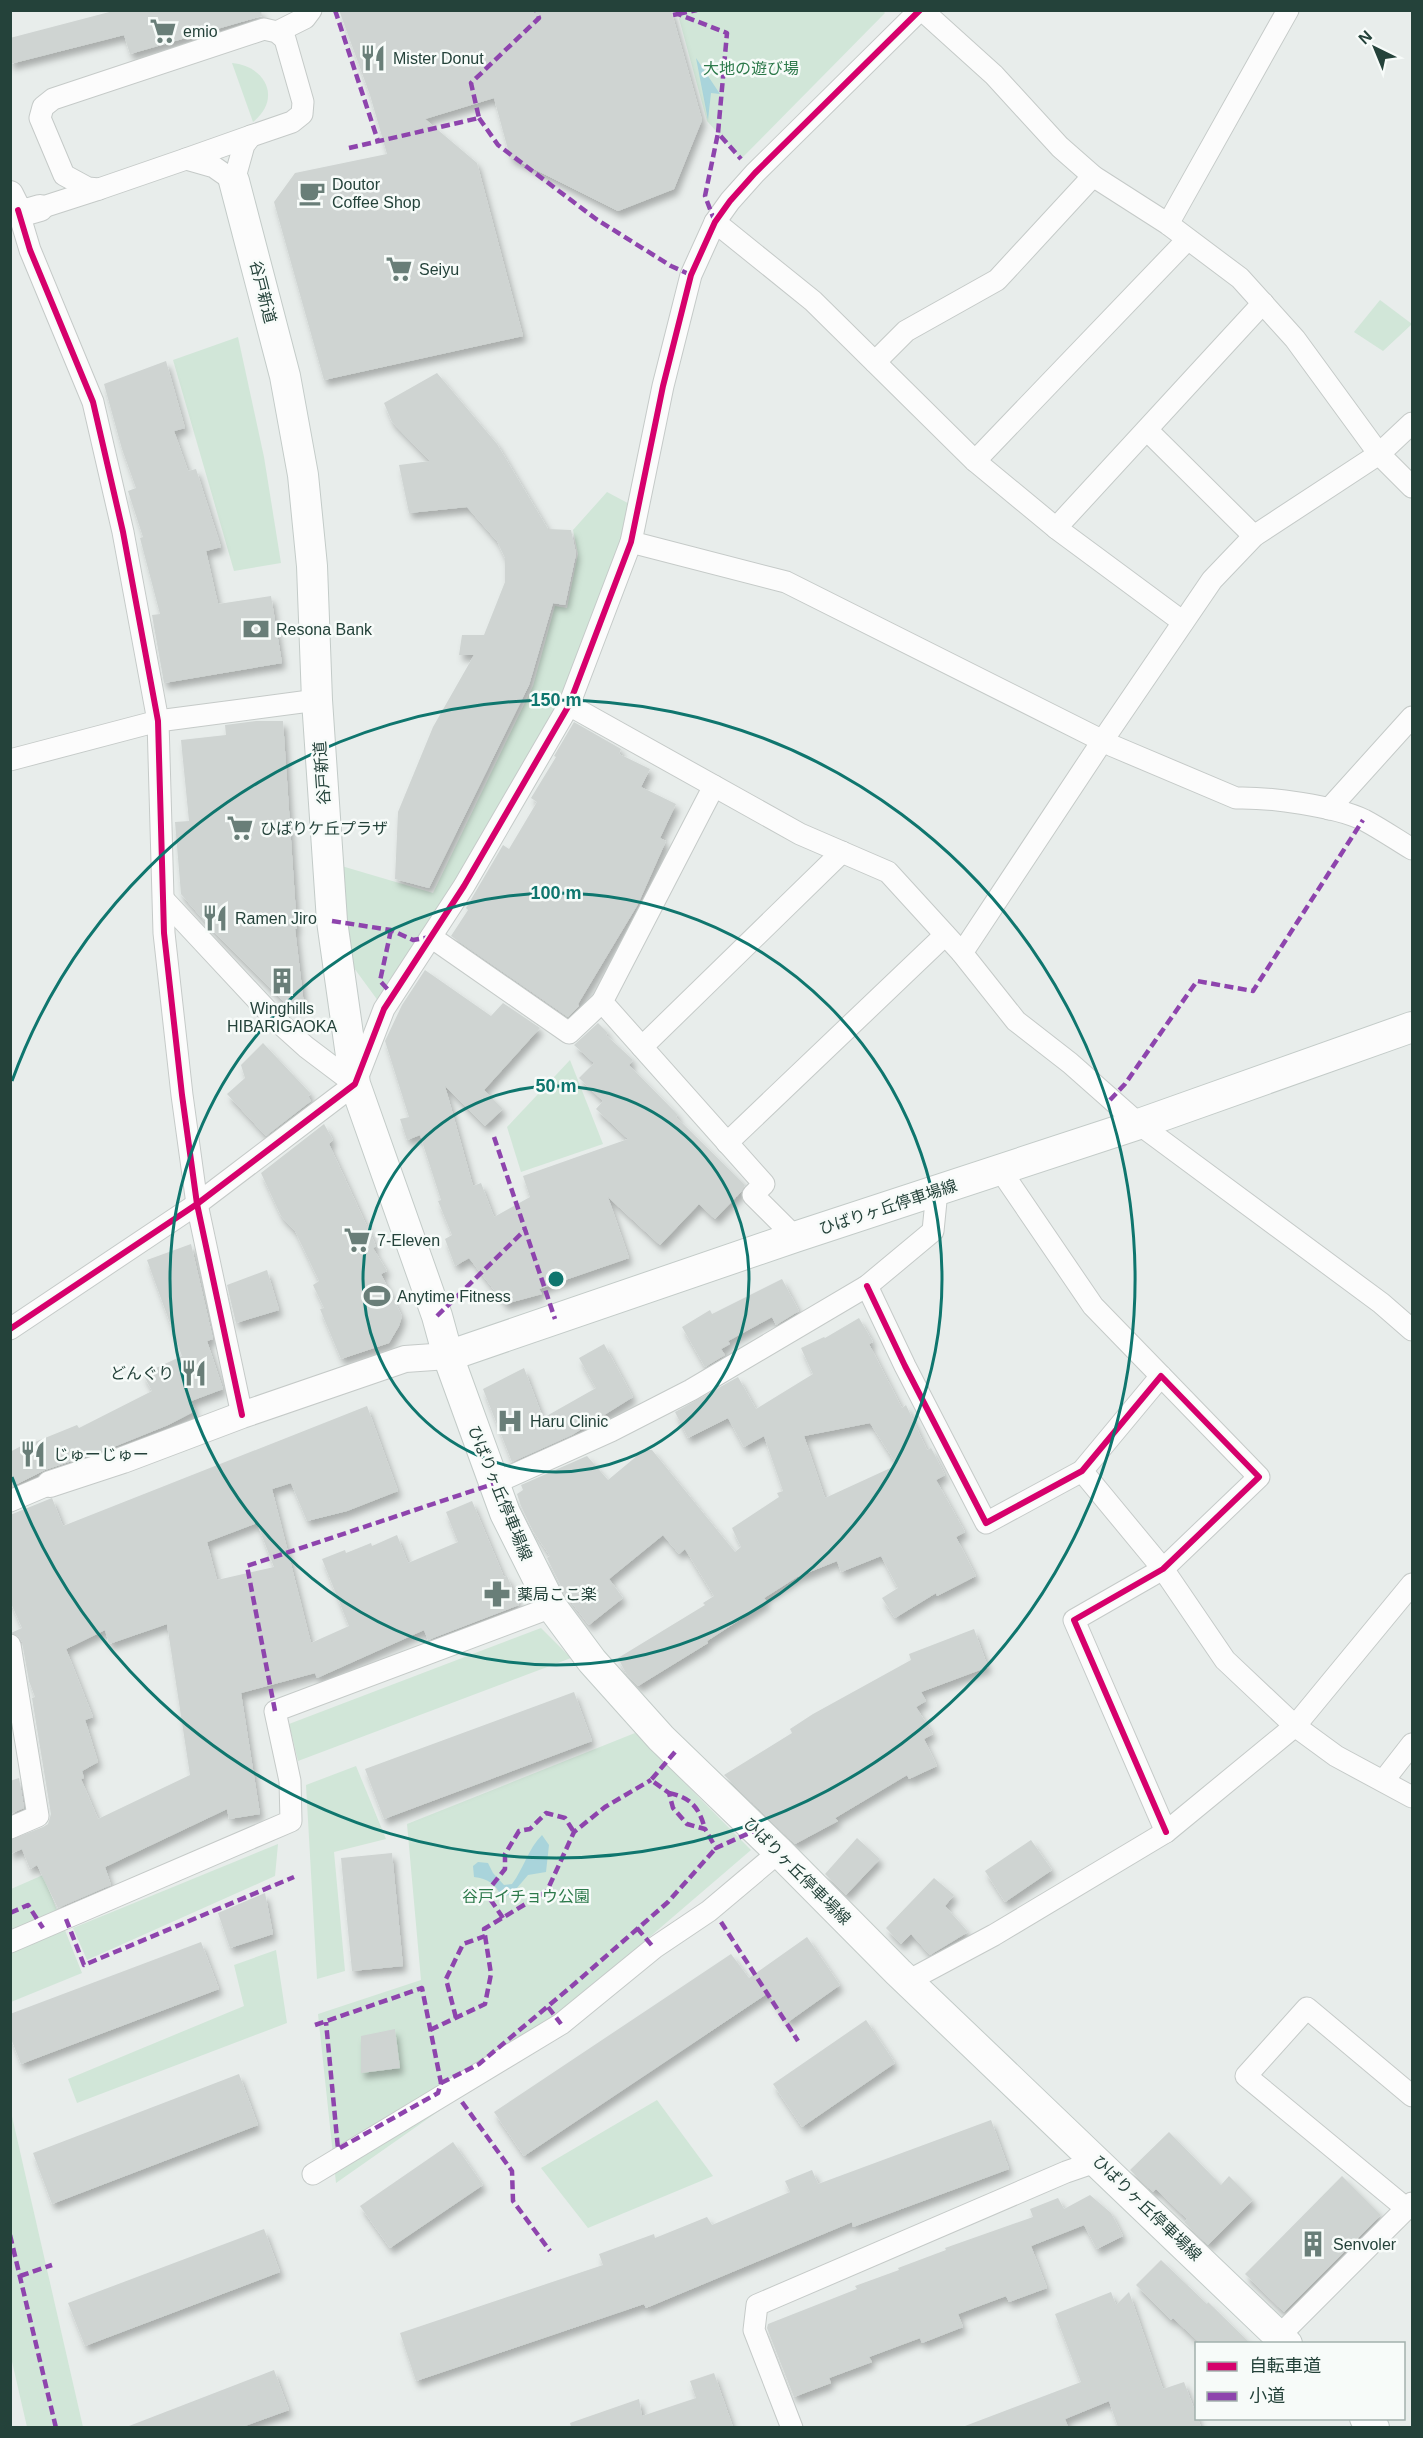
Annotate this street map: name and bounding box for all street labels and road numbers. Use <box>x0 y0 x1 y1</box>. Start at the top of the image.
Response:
street label: 谷戸新道 <box>247 259 279 325</box>
street label: 谷戸新道 <box>311 740 333 806</box>
street label: ひばりヶ丘停車場線 <box>817 1177 959 1237</box>
street label: ひばりヶ丘停車場線 <box>465 1423 535 1563</box>
street label: ひばりヶ丘停車場線 <box>740 1814 854 1928</box>
street label: ひばりヶ丘停車場線 <box>1089 2152 1205 2264</box>

